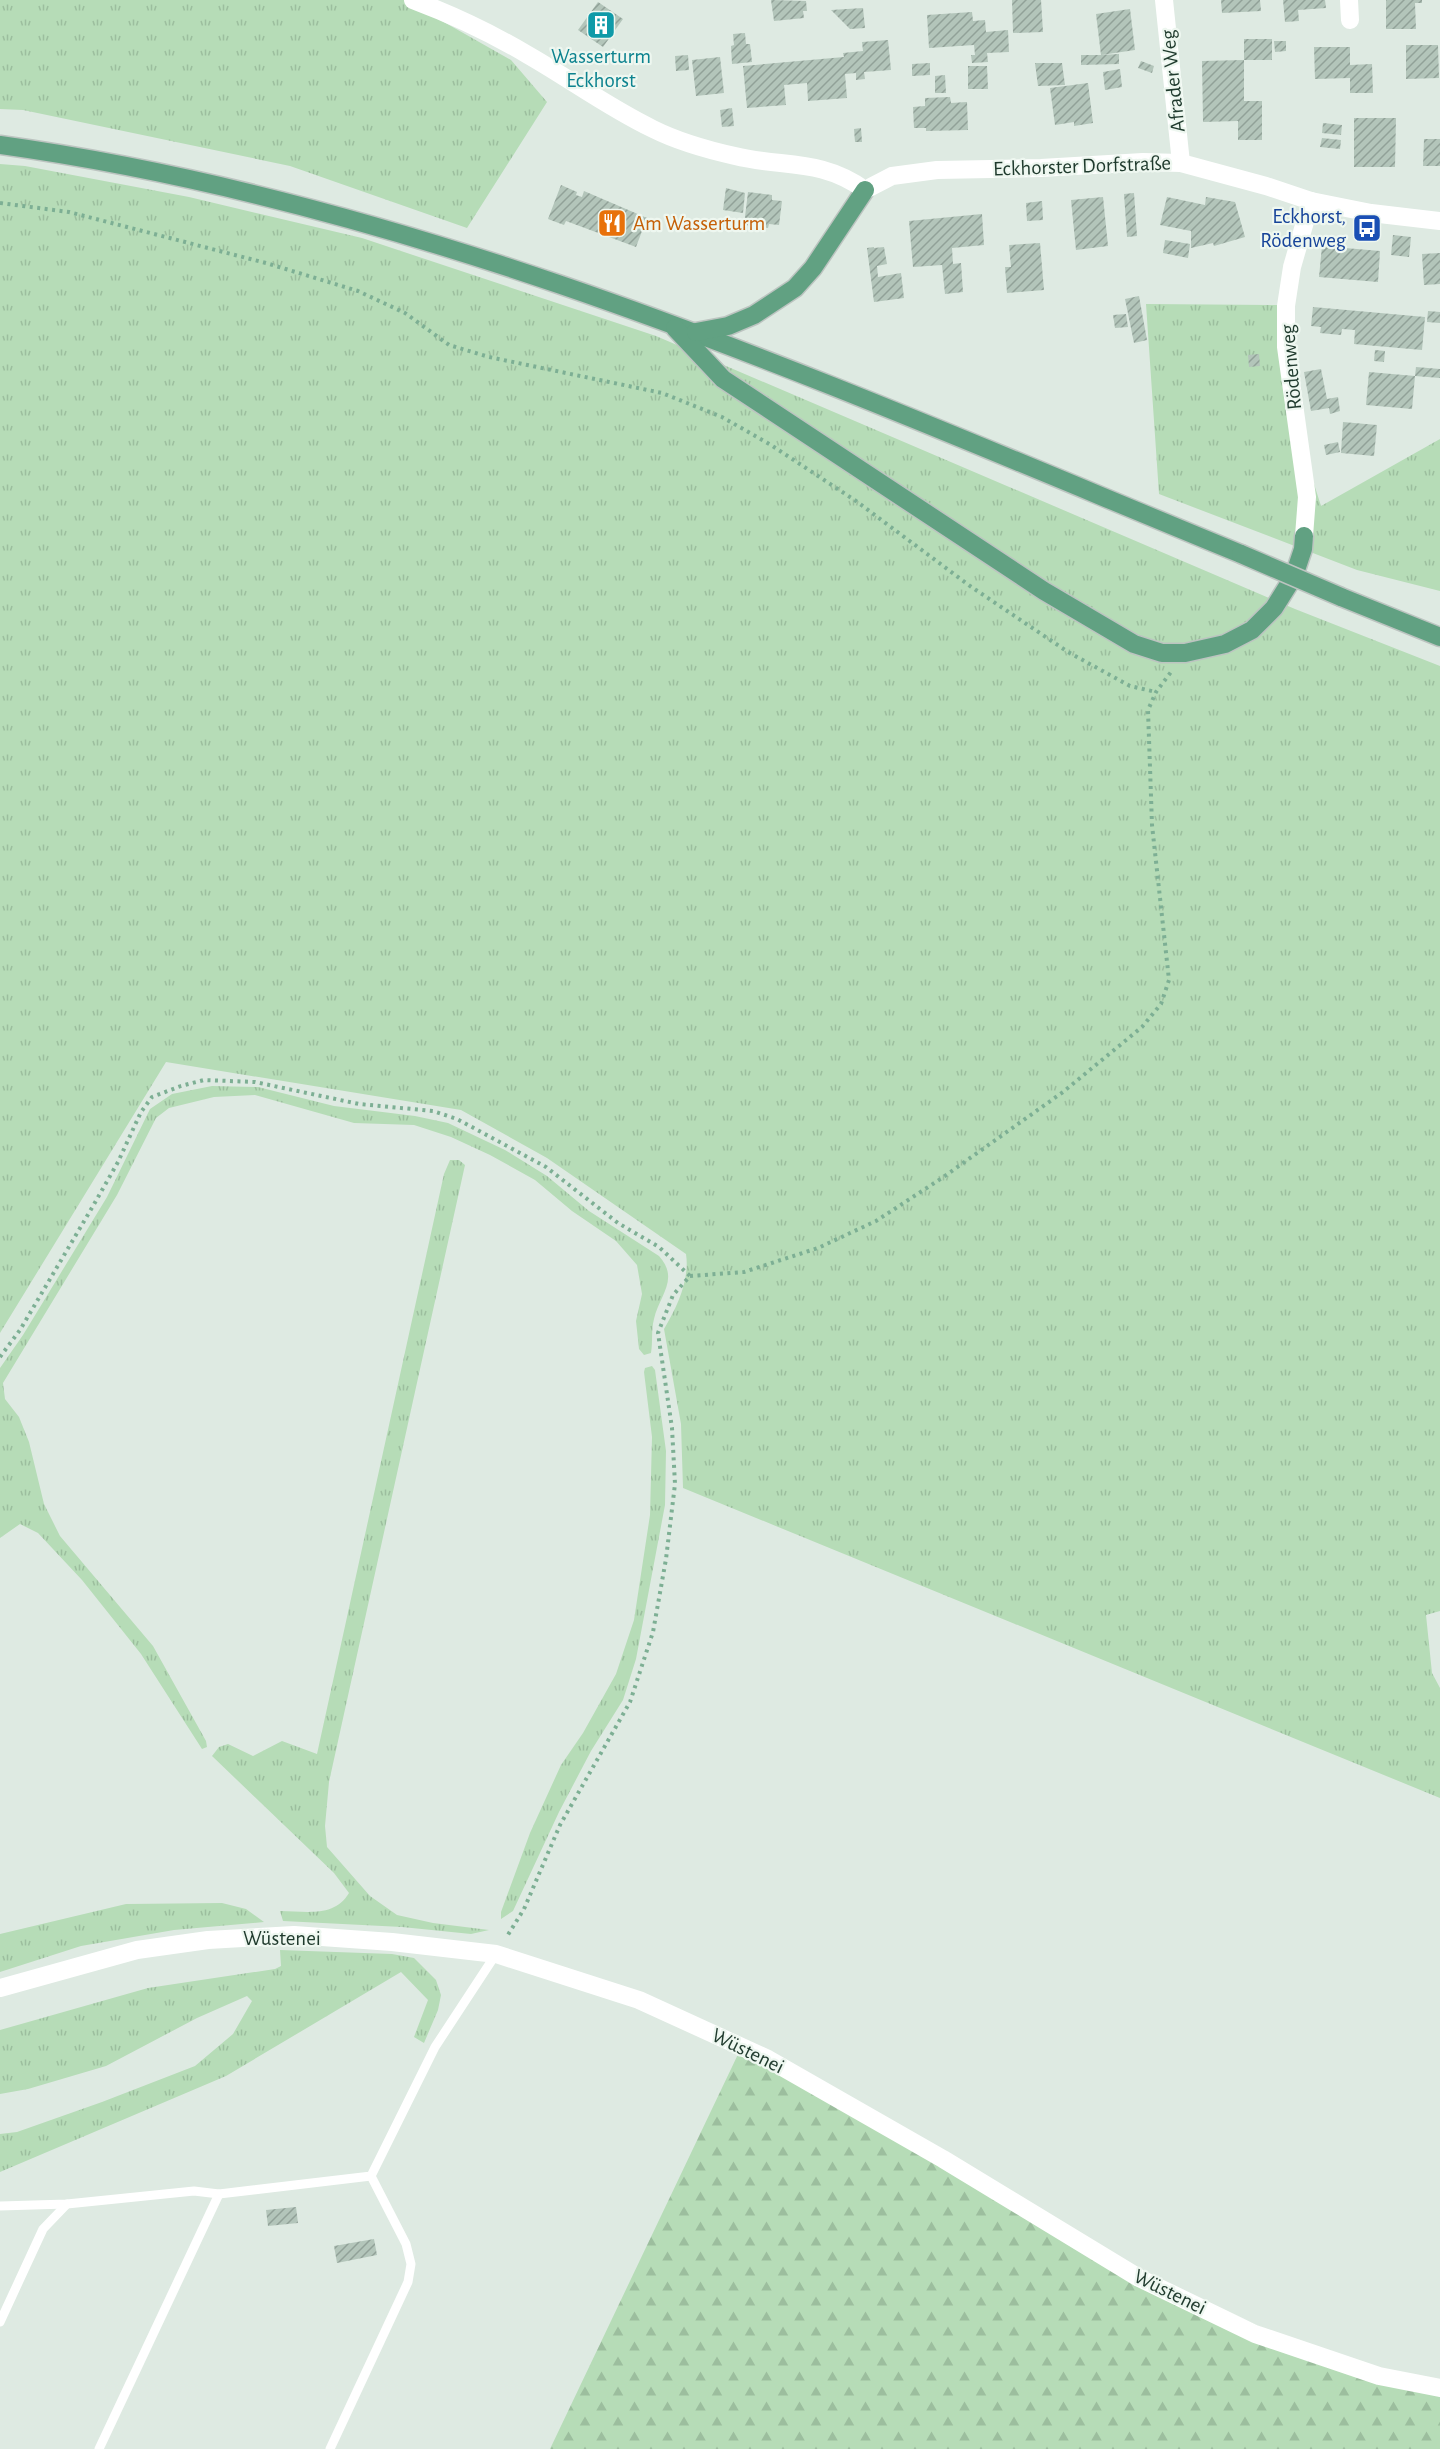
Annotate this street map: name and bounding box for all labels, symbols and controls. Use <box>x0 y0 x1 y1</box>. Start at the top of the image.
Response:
building icon: Wasserturm Eckhorst <box>585 9 617 41</box>
street label: Afrader Weg <box>1157 28 1189 133</box>
place label: Wasserturm Eckhorst <box>551 46 651 91</box>
street label: Eckhorster Dorfstraße <box>993 152 1171 180</box>
place label: Eckhorst, Rödenweg <box>1260 206 1347 251</box>
restaurant icon: Am Wasserturm <box>596 207 628 239</box>
bus stop icon: Eckhorst, Rödenweg <box>1351 212 1383 244</box>
place label: Am Wasserturm <box>633 213 765 234</box>
street label: Rödenweg <box>1277 323 1305 411</box>
street label: Wüstenei <box>243 1928 321 1949</box>
street label: Wüstenei <box>708 2024 788 2078</box>
street label: Wüstenei <box>1130 2265 1210 2319</box>

